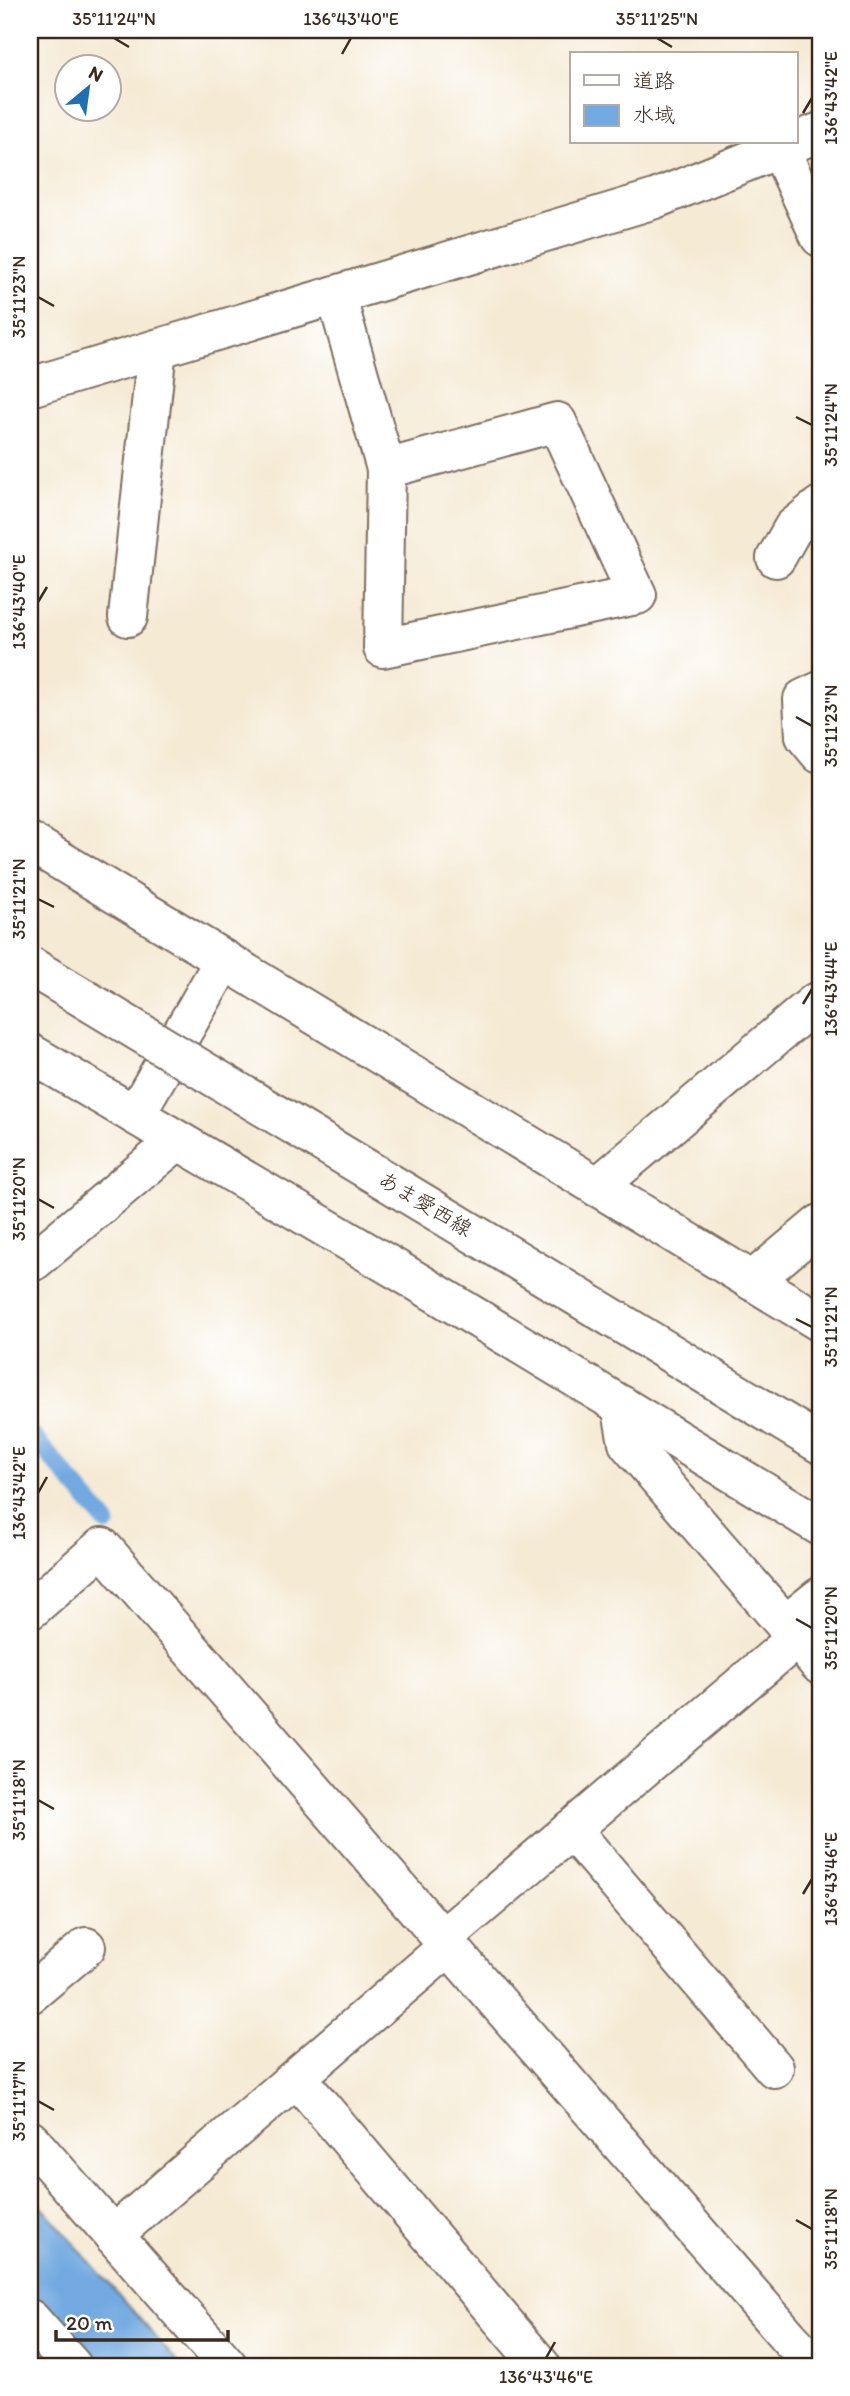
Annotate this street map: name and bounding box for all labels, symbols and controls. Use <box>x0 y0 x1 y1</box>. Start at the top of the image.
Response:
text: 35°11'24"N <box>72 8 156 30</box>
text: 136°43'40"E <box>303 8 399 30</box>
text: 35°11'25"N <box>616 8 698 30</box>
text: 136°43'42"E <box>820 51 842 145</box>
north arrow <box>52 52 122 122</box>
legend <box>570 52 798 144</box>
text: N <box>85 60 107 87</box>
text: 道路 <box>633 68 675 93</box>
text: 水域 <box>633 102 675 127</box>
text: 35°11'23"N <box>8 256 30 338</box>
text: 35°11'24"N <box>820 383 842 467</box>
text: 136°43'40"E <box>8 554 30 650</box>
text: 35°11'23"N <box>820 685 842 767</box>
text: 35°11'21"N <box>8 858 30 940</box>
text: 136°43'44"E <box>820 941 842 1037</box>
text: 35°11'20"N <box>8 1157 30 1241</box>
street label: あま愛西線 <box>374 1166 477 1241</box>
text: 35°11'21"N <box>820 1286 842 1368</box>
text: 136°43'42"E <box>8 1446 30 1540</box>
text: 35°11'20"N <box>820 1586 842 1670</box>
text: 35°11'18"N <box>8 1759 30 1841</box>
text: 136°43'46"E <box>820 1832 842 1926</box>
text: 35°11'17"N <box>8 2061 30 2141</box>
text: 35°11'18"N <box>820 2188 842 2270</box>
scale bar <box>56 2298 228 2342</box>
text: 20 m <box>66 2310 113 2335</box>
text: 136°43'46"E <box>499 2366 593 2388</box>

